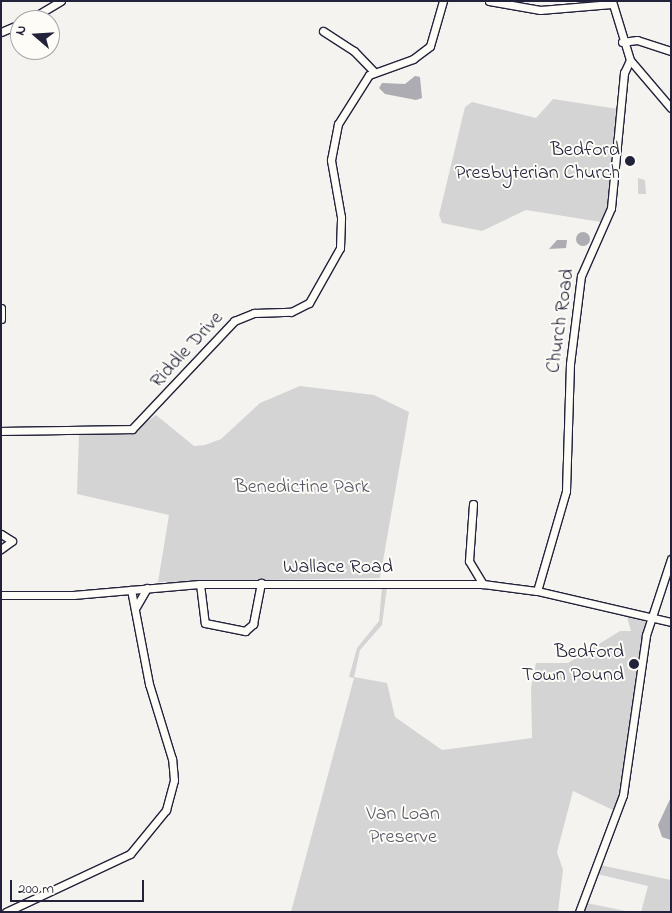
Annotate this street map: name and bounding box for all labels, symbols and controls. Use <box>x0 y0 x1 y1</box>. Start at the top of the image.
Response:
north arrow <box>10 10 60 60</box>
text: N <box>10 22 33 38</box>
place label: Bedford Presbyterian Church <box>455 138 620 185</box>
marker: Bedford Presbyterian Church <box>624 155 636 167</box>
street label: Church Road <box>542 267 580 375</box>
street label: Riddle Drive <box>145 307 229 393</box>
park label: Benedictine Park <box>234 475 370 499</box>
street label: Wallace Road <box>283 555 393 579</box>
place label: Bedford Town Pound <box>522 640 624 687</box>
marker: Bedford Town Pound <box>628 658 640 670</box>
park label: Van Loan Preserve <box>366 803 440 850</box>
scale bar <box>12 870 146 902</box>
text: 200 m <box>18 878 54 900</box>

